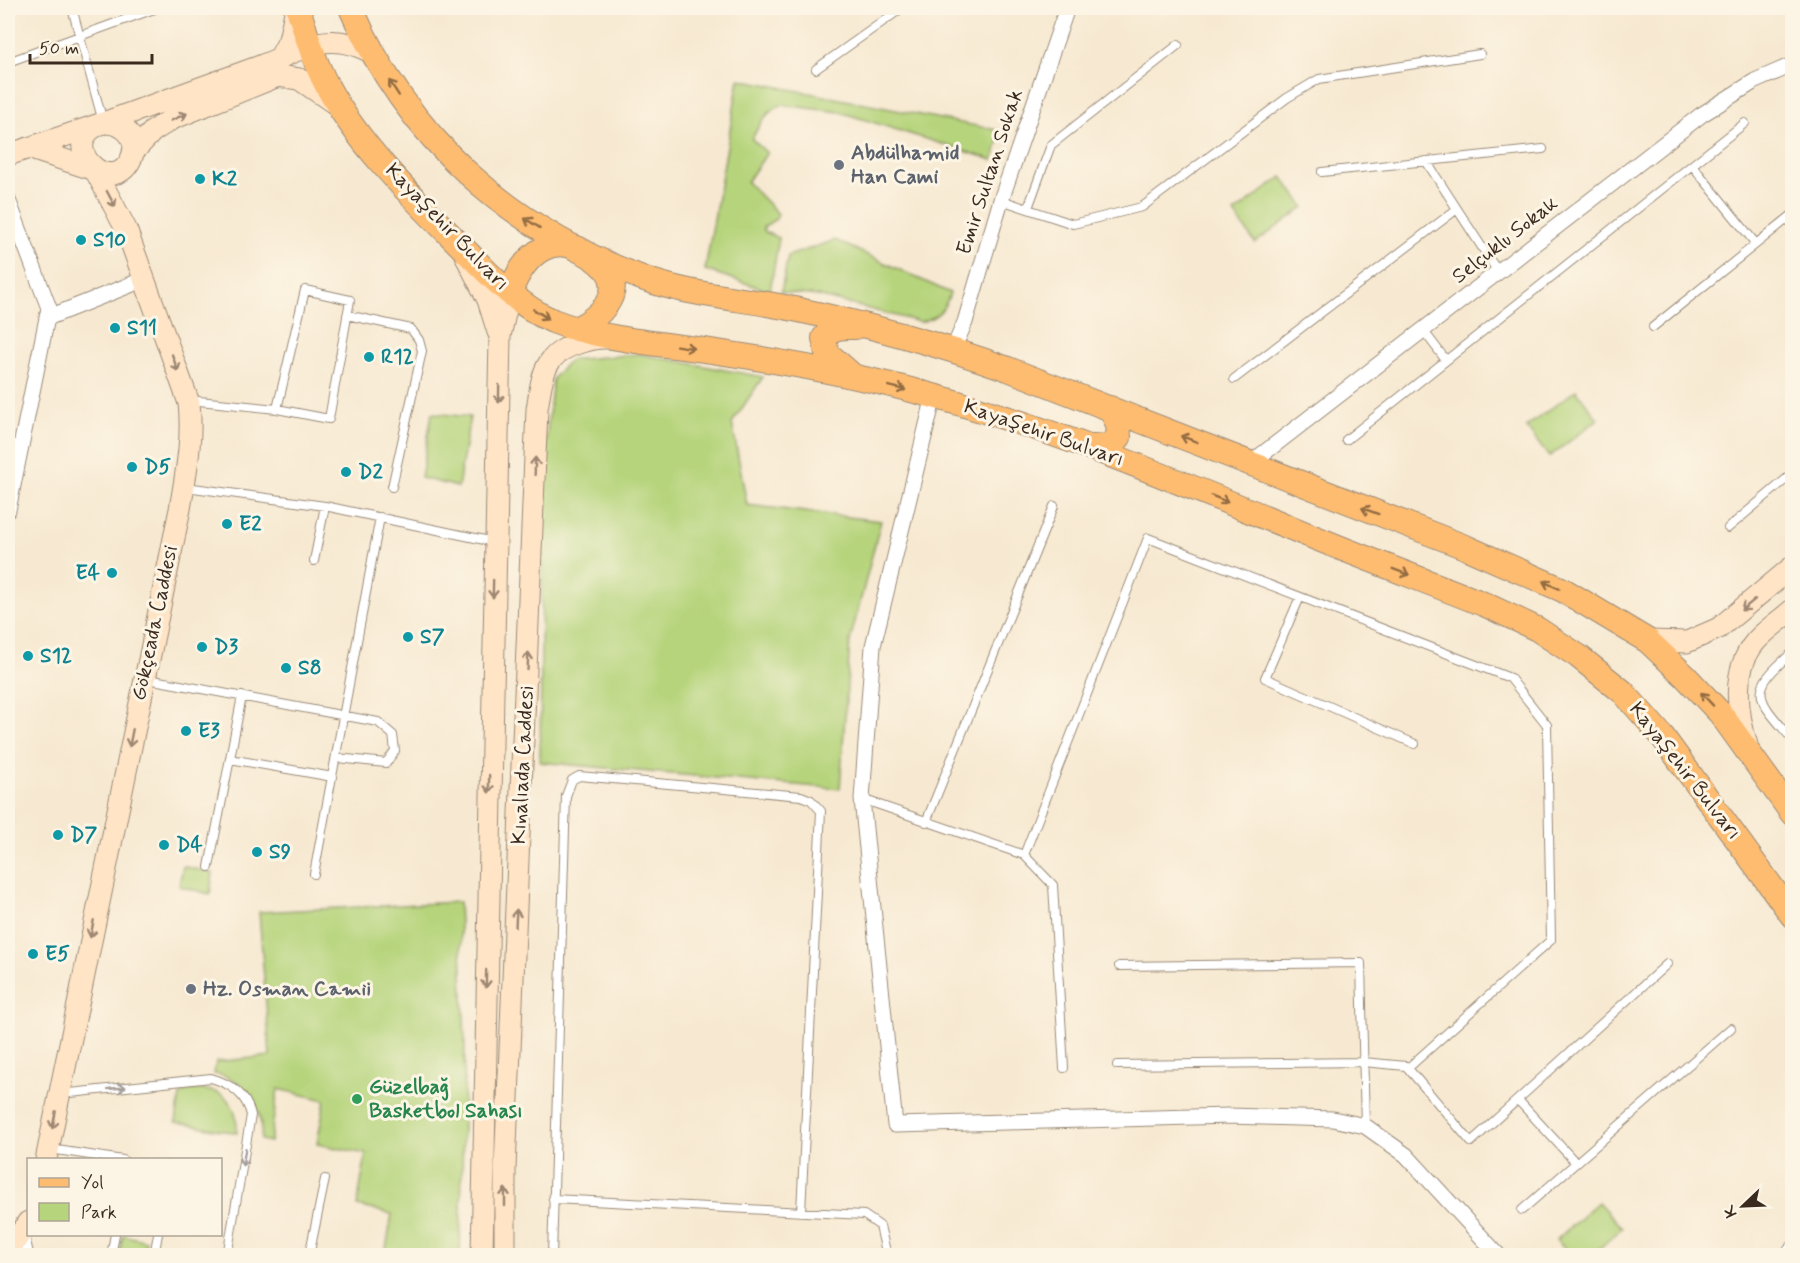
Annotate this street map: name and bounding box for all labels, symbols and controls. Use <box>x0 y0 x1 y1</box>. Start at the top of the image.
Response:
scale bar <box>30 27 152 65</box>
text: 50 m <box>39 37 79 61</box>
one-way arrow <box>387 80 399 97</box>
street label: Emir Sultan Sokak <box>950 86 1030 258</box>
one-way arrow <box>169 111 187 122</box>
place label: Abdülhamid Han Cami <box>851 139 959 191</box>
street label: Kayaşehir Bulvarı <box>379 157 515 297</box>
marker: Abdülhamid Han Cami <box>832 158 846 172</box>
place label: K2 <box>212 165 238 193</box>
marker: K2 <box>193 172 207 186</box>
one-way arrow <box>105 190 117 207</box>
street label: Selçuklu Sokak <box>1446 190 1564 290</box>
one-way arrow <box>524 217 541 229</box>
place label: S10 <box>93 226 126 254</box>
marker: S10 <box>74 233 88 247</box>
one-way arrow <box>532 308 549 320</box>
place label: S11 <box>127 314 157 342</box>
marker: S11 <box>108 321 122 335</box>
one-way arrow <box>675 342 695 353</box>
place label: R12 <box>381 343 414 371</box>
marker: R12 <box>362 350 376 364</box>
one-way arrow <box>170 353 181 372</box>
one-way arrow <box>887 383 907 394</box>
one-way arrow <box>493 384 505 404</box>
street label: Kayaşehir Bulvarı <box>960 392 1128 474</box>
one-way arrow <box>1180 432 1199 443</box>
place label: D5 <box>144 453 171 481</box>
one-way arrow <box>529 456 541 476</box>
place label: D2 <box>358 458 383 486</box>
marker: D5 <box>125 460 139 474</box>
marker: D2 <box>339 465 353 479</box>
one-way arrow <box>1211 494 1229 505</box>
one-way arrow <box>1361 505 1380 516</box>
place label: E2 <box>239 510 262 538</box>
marker: E2 <box>220 517 234 531</box>
street label: Gökçeada Caddesi <box>125 543 185 703</box>
place label: E4 <box>76 559 101 587</box>
marker: E4 <box>105 566 119 580</box>
one-way arrow <box>1391 567 1410 578</box>
one-way arrow <box>487 579 499 599</box>
one-way arrow <box>1542 579 1560 590</box>
one-way arrow <box>1740 598 1756 611</box>
place label: S7 <box>420 623 445 651</box>
marker: S7 <box>401 630 415 644</box>
place label: D3 <box>214 633 238 661</box>
marker: D3 <box>195 640 209 654</box>
place label: S12 <box>40 642 72 670</box>
marker: S12 <box>21 649 35 663</box>
one-way arrow <box>522 651 533 671</box>
place label: S8 <box>298 654 321 682</box>
marker: S8 <box>279 661 293 675</box>
street label: Kınalıada Caddesi <box>505 685 541 845</box>
one-way arrow <box>1700 692 1714 707</box>
street label: Kayaşehir Bulvarı <box>1622 696 1748 846</box>
place label: E3 <box>198 717 220 745</box>
marker: E3 <box>179 724 193 738</box>
one-way arrow <box>125 728 136 747</box>
one-way arrow <box>484 774 495 794</box>
place label: D7 <box>70 821 97 849</box>
marker: D7 <box>51 828 65 842</box>
place label: D4 <box>176 831 203 859</box>
marker: D4 <box>157 838 171 852</box>
place label: S9 <box>269 838 291 866</box>
marker: S9 <box>250 845 264 859</box>
one-way arrow <box>511 909 522 929</box>
one-way arrow <box>86 920 98 939</box>
place label: E5 <box>45 940 70 968</box>
marker: E5 <box>26 947 40 961</box>
one-way arrow <box>480 969 492 989</box>
place label: Hz. Osman Camii <box>203 975 371 1003</box>
marker: Hz. Osman Camii <box>184 982 198 996</box>
place label: Güzelbağ Basketbol Sahası <box>369 1073 523 1125</box>
one-way arrow <box>107 1082 127 1093</box>
marker: Güzelbağ Basketbol Sahası <box>350 1092 364 1106</box>
one-way arrow <box>48 1110 59 1130</box>
one-way arrow <box>238 1147 249 1166</box>
legend <box>27 1158 222 1236</box>
text: Yol <box>81 1171 104 1195</box>
north arrow <box>1713 1176 1773 1236</box>
one-way arrow <box>499 1188 511 1208</box>
text: Park <box>81 1201 117 1225</box>
text: K <box>1718 1201 1742 1221</box>

